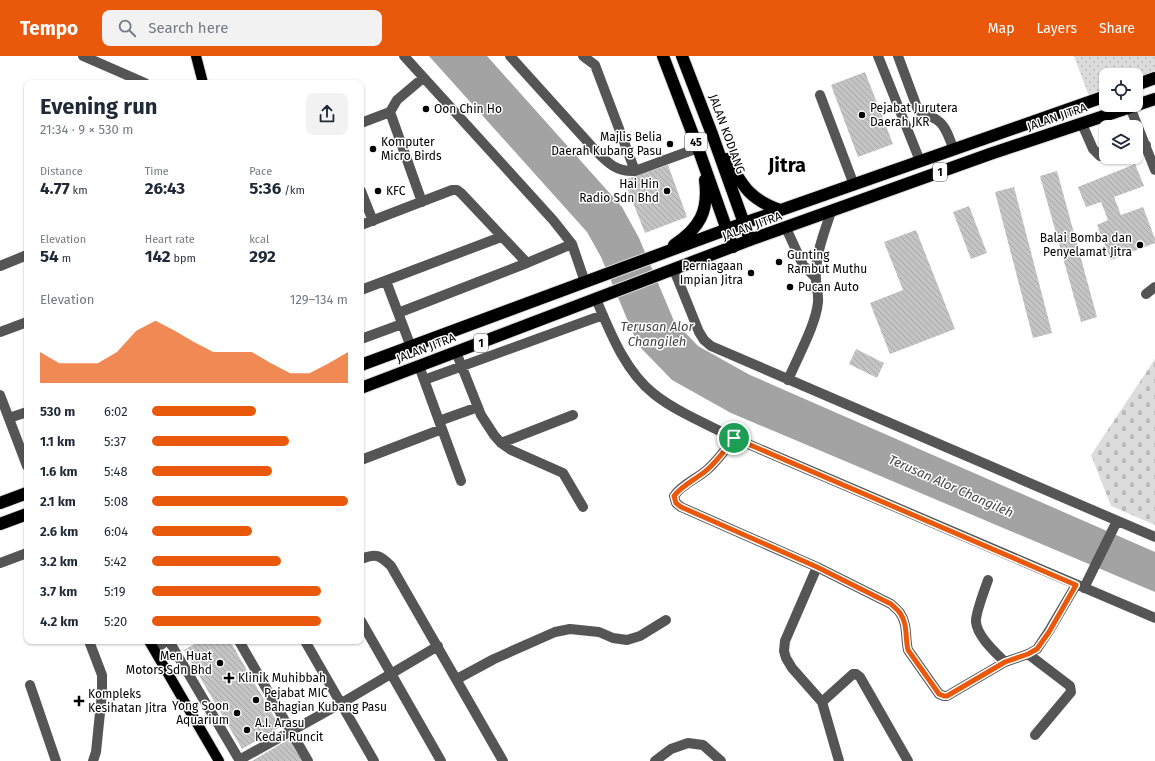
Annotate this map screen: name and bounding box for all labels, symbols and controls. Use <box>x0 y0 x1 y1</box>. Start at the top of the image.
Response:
search box <box>102 10 382 46</box>
text: Tempo <box>20 17 78 40</box>
icon: search <box>116 17 138 39</box>
text: Search here <box>148 19 228 37</box>
text: Map <box>988 20 1014 37</box>
text: Layers <box>1036 20 1077 37</box>
text: Share <box>1099 20 1135 37</box>
map controls <box>1099 68 1143 164</box>
button: locate <box>1099 68 1143 112</box>
street label: JALAN KODIANG <box>706 92 748 176</box>
text: Evening run <box>40 93 157 120</box>
button: share <box>306 93 348 135</box>
street label: JALAN JITRA <box>1025 100 1089 134</box>
place label: Pejabat Jurutera Daerah JKR <box>870 101 958 129</box>
place label: Oon Chin Ho <box>434 102 502 116</box>
marker: Oon Chin Ho <box>421 104 431 114</box>
marker: Pejabat Jurutera Daerah JKR <box>857 110 867 120</box>
button: layers <box>1099 120 1143 164</box>
text: 21:34 · 9 × 530 m <box>40 122 133 137</box>
place label: Majlis Belia Daerah Kubang Pasu <box>551 130 662 158</box>
road number: 45 <box>685 133 707 151</box>
place label: Komputer Micro Birds <box>381 135 442 163</box>
marker: Majlis Belia Daerah Kubang Pasu <box>665 139 675 149</box>
marker: Komputer Micro Birds <box>368 144 378 154</box>
district label: Jitra <box>767 153 806 177</box>
road number: 1 <box>933 163 947 181</box>
text: Distance <box>40 165 83 178</box>
text: Time <box>145 165 169 178</box>
text: Pace <box>249 165 272 178</box>
place label: Hai Hin Radio Sdn Bhd <box>579 177 659 205</box>
text: 4.77 <box>40 178 70 199</box>
text: 26:43 <box>145 178 185 199</box>
text: 5:36 <box>249 178 281 199</box>
text: km <box>70 184 88 197</box>
text: /km <box>281 184 305 197</box>
place label: KFC <box>386 184 406 198</box>
marker: KFC <box>373 186 383 196</box>
marker: Hai Hin Radio Sdn Bhd <box>662 186 672 196</box>
street label: JALAN JITRA <box>720 209 784 243</box>
place label: Balai Bomba dan Penyelamat Jitra <box>1040 231 1132 259</box>
text: Elevation <box>40 233 86 246</box>
text: Heart rate <box>145 233 195 246</box>
text: kcal <box>249 233 269 246</box>
marker: Balai Bomba dan Penyelamat Jitra <box>1135 240 1145 250</box>
text: 54 <box>40 246 59 267</box>
text: 142 <box>145 246 171 267</box>
text: 292 <box>249 246 276 267</box>
place label: Gunting Rambut Muthu <box>787 248 867 276</box>
text: m <box>59 252 71 265</box>
text: bpm <box>171 252 196 265</box>
marker: Gunting Rambut Muthu <box>774 257 784 267</box>
place label: Perniagaan Impian Jitra <box>680 259 743 287</box>
marker: Perniagaan Impian Jitra <box>746 268 756 278</box>
place label: Pucan Auto <box>798 280 859 294</box>
marker: Pucan Auto <box>785 282 795 292</box>
text: Elevation <box>40 292 94 307</box>
text: 129–134 m <box>290 292 348 307</box>
water label: Terusan Alor Changileh <box>621 319 694 349</box>
street label: JALAN JITRA <box>394 330 458 366</box>
road number: 1 <box>474 334 488 352</box>
text: 530 m <box>40 404 75 419</box>
text: 6:02 <box>104 404 128 419</box>
pin <box>717 421 751 455</box>
icon: arrive <box>723 427 745 449</box>
text: 1.1 km <box>40 434 75 449</box>
text: 5:37 <box>104 434 126 449</box>
water label: Terusan Alor Changileh <box>886 452 1016 520</box>
text: 1.6 km <box>40 464 78 479</box>
text: 5:48 <box>104 464 128 479</box>
text: 2.1 km <box>40 494 76 509</box>
text: 5:08 <box>104 494 128 509</box>
text: 2.6 km <box>40 524 78 539</box>
text: 6:04 <box>104 524 128 539</box>
text: 3.2 km <box>40 554 78 569</box>
text: 5:42 <box>104 554 127 569</box>
text: 3.7 km <box>40 584 77 599</box>
text: 5:19 <box>104 584 126 599</box>
text: 4.2 km <box>40 614 78 629</box>
text: 5:20 <box>104 614 127 629</box>
place label: Men Huat Motors Sdn Bhd <box>126 649 213 677</box>
marker: Men Huat Motors Sdn Bhd <box>215 658 225 668</box>
place label: Klinik Muhibbah <box>238 671 326 685</box>
marker: Klinik Muhibbah <box>223 672 235 684</box>
place label: Pejabat MIC Bahagian Kubang Pasu <box>264 686 387 714</box>
place label: Kompleks Kesihatan Jitra <box>88 687 167 715</box>
marker: Kompleks Kesihatan Jitra <box>73 695 85 707</box>
marker: Pejabat MIC Bahagian Kubang Pasu <box>251 695 261 705</box>
place label: Yong Soon Aquarium <box>172 699 229 727</box>
marker: Yong Soon Aquarium <box>232 708 242 718</box>
place label: A.I. Arasu Kedai Runcit <box>255 716 324 744</box>
marker: A.I. Arasu Kedai Runcit <box>242 725 252 735</box>

